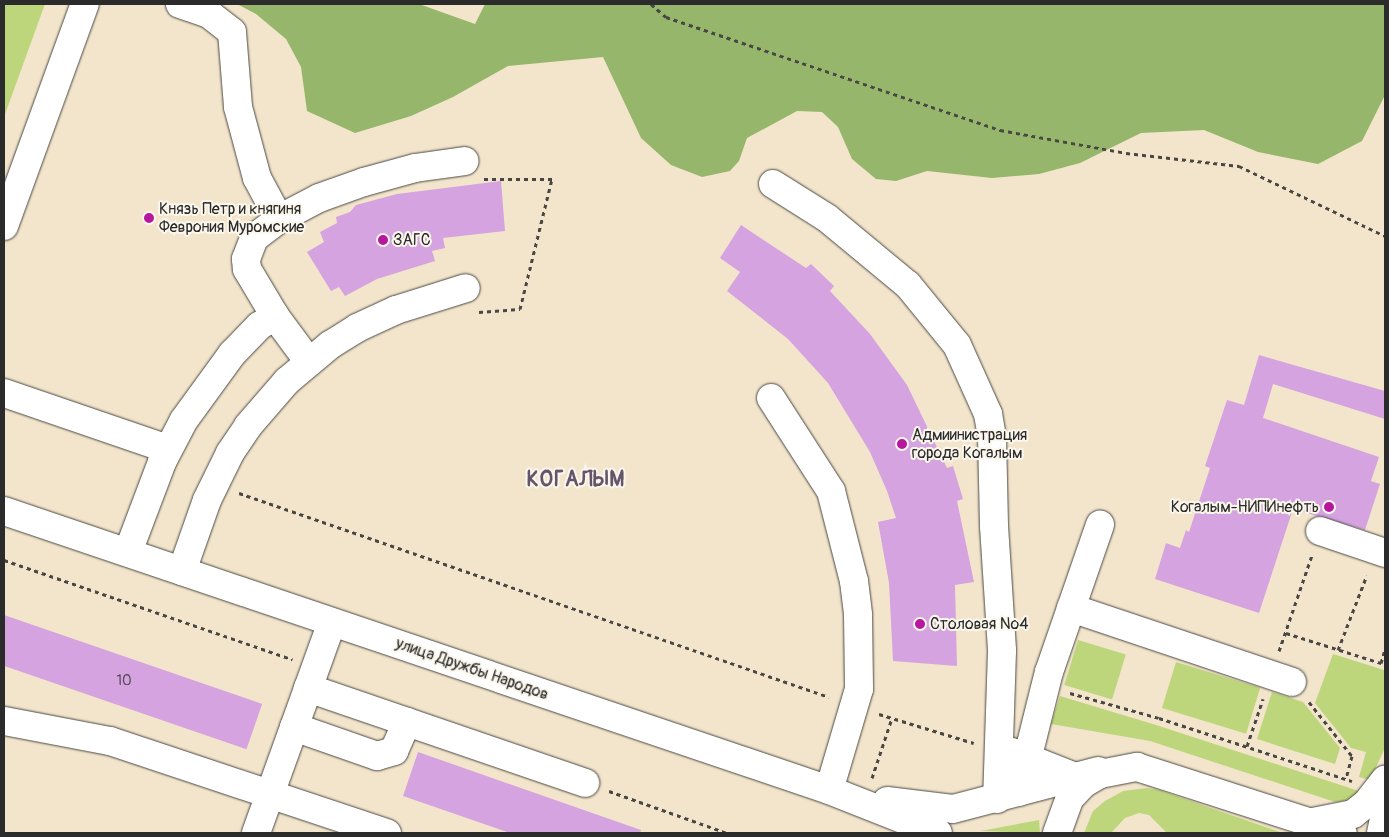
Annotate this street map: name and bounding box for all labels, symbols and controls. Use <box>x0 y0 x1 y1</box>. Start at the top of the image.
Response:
place label: Князь Петр и княгиня Феврония Муромские <box>159 199 304 237</box>
marker: Князь Петр и княгиня Феврония Муромские <box>143 212 155 224</box>
place label: ЗАГС <box>393 230 431 250</box>
marker: ЗАГС <box>377 234 389 246</box>
place label: Адмиинистрация города Когалым <box>912 425 1027 463</box>
marker: Адмиинистрация города Когалым <box>896 438 908 450</box>
district label: КОГАЛЫМ <box>526 467 626 493</box>
place label: Когалым-НИПИнефть <box>1171 497 1319 517</box>
marker: Когалым-НИПИнефть <box>1323 501 1335 513</box>
place label: Столовая №4 <box>930 614 1028 634</box>
marker: Столовая №4 <box>914 618 926 630</box>
street label: улица Дружбы Народов <box>393 634 551 704</box>
house number: 10 <box>116 673 132 689</box>

